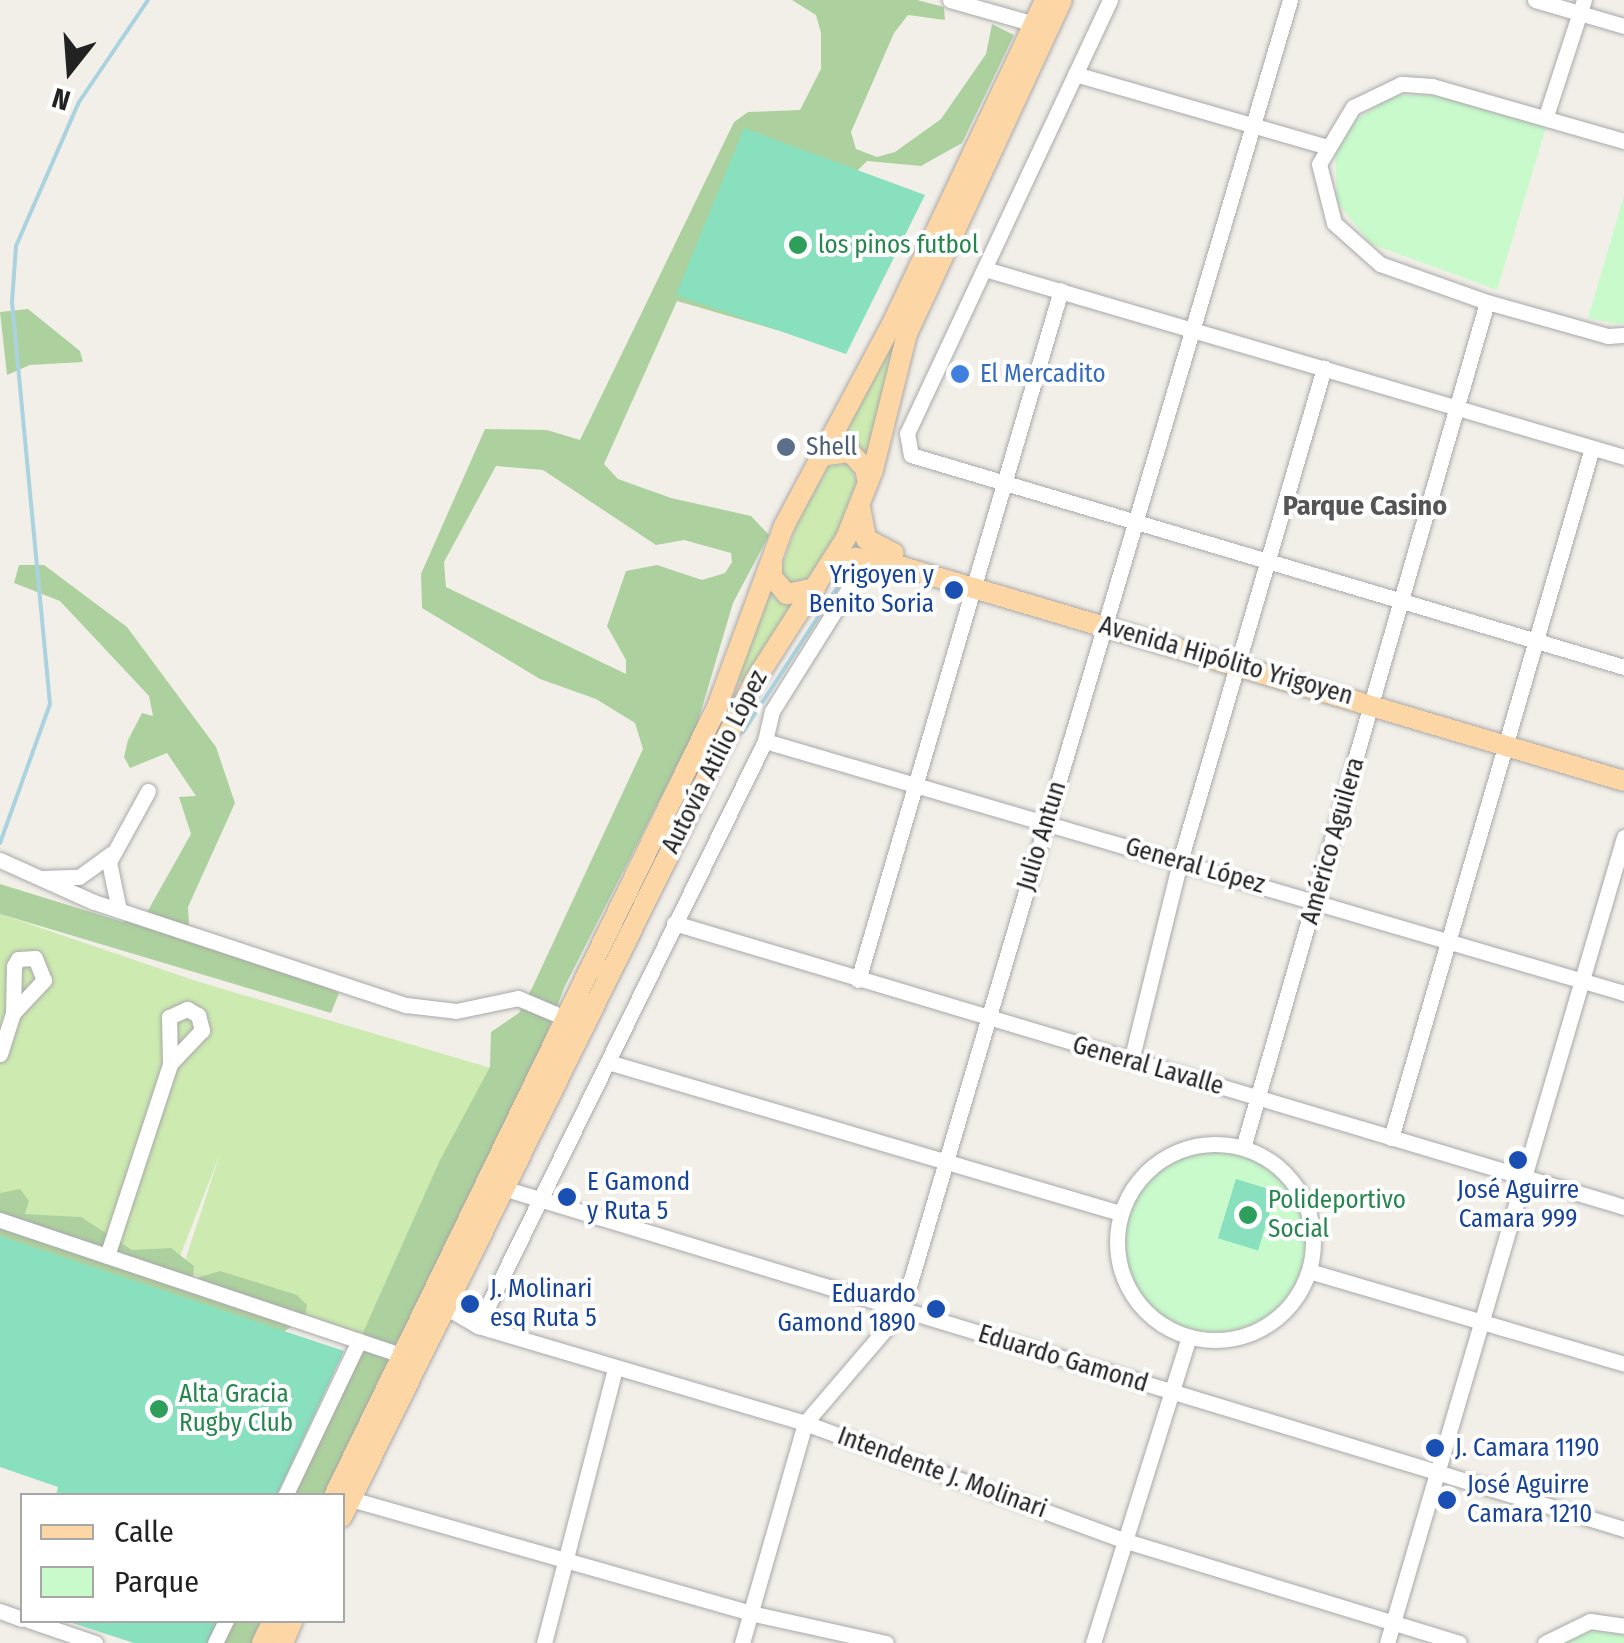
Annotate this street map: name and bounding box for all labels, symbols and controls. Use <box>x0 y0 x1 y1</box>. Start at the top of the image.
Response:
north arrow <box>20 20 120 120</box>
text: N <box>48 81 74 117</box>
place label: los pinos futbol <box>818 230 979 260</box>
marker: los pinos futbol <box>787 234 809 256</box>
place label: El Mercadito <box>980 359 1106 389</box>
marker: El Mercadito <box>949 363 971 385</box>
place label: Shell <box>806 432 857 462</box>
marker: Shell <box>775 436 797 458</box>
district label: Parque Casino <box>1283 489 1447 523</box>
place label: Yrigoyen y Benito Soria <box>809 561 934 620</box>
marker: Yrigoyen y Benito Soria <box>943 579 965 601</box>
street label: Avenida Hipólito Yrigoyen <box>1096 610 1356 712</box>
street label: Autovía Atilio López <box>656 666 774 858</box>
street label: Américo Aguilera <box>1295 754 1371 928</box>
street label: Julio Antun <box>1011 778 1073 894</box>
street label: General López <box>1122 832 1268 900</box>
street label: General Lavalle <box>1069 1030 1227 1102</box>
marker: José Aguirre Camara 999 <box>1507 1149 1529 1171</box>
place label: E Gamond y Ruta 5 <box>587 1168 690 1227</box>
place label: José Aguirre Camara 999 <box>1457 1176 1579 1235</box>
marker: E Gamond y Ruta 5 <box>556 1186 578 1208</box>
place label: Polideportivo Social <box>1268 1186 1406 1245</box>
marker: Polideportivo Social <box>1237 1204 1259 1226</box>
place label: J. Molinari esq Ruta 5 <box>490 1275 597 1334</box>
place label: Eduardo Gamond 1890 <box>778 1280 916 1339</box>
marker: J. Molinari esq Ruta 5 <box>459 1293 481 1315</box>
marker: Eduardo Gamond 1890 <box>925 1298 947 1320</box>
street label: Eduardo Gamond <box>974 1319 1152 1399</box>
place label: Alta Gracia Rugby Club <box>179 1380 293 1439</box>
marker: Alta Gracia Rugby Club <box>148 1398 170 1420</box>
street label: Intendente J. Molinari <box>833 1421 1051 1525</box>
place label: J. Camara 1190 <box>1455 1433 1600 1463</box>
marker: J. Camara 1190 <box>1424 1437 1446 1459</box>
place label: José Aguirre Camara 1210 <box>1467 1471 1592 1530</box>
marker: José Aguirre Camara 1210 <box>1436 1489 1458 1511</box>
legend <box>20 1493 345 1623</box>
text: Calle <box>114 1514 174 1550</box>
text: Parque <box>114 1564 199 1600</box>

